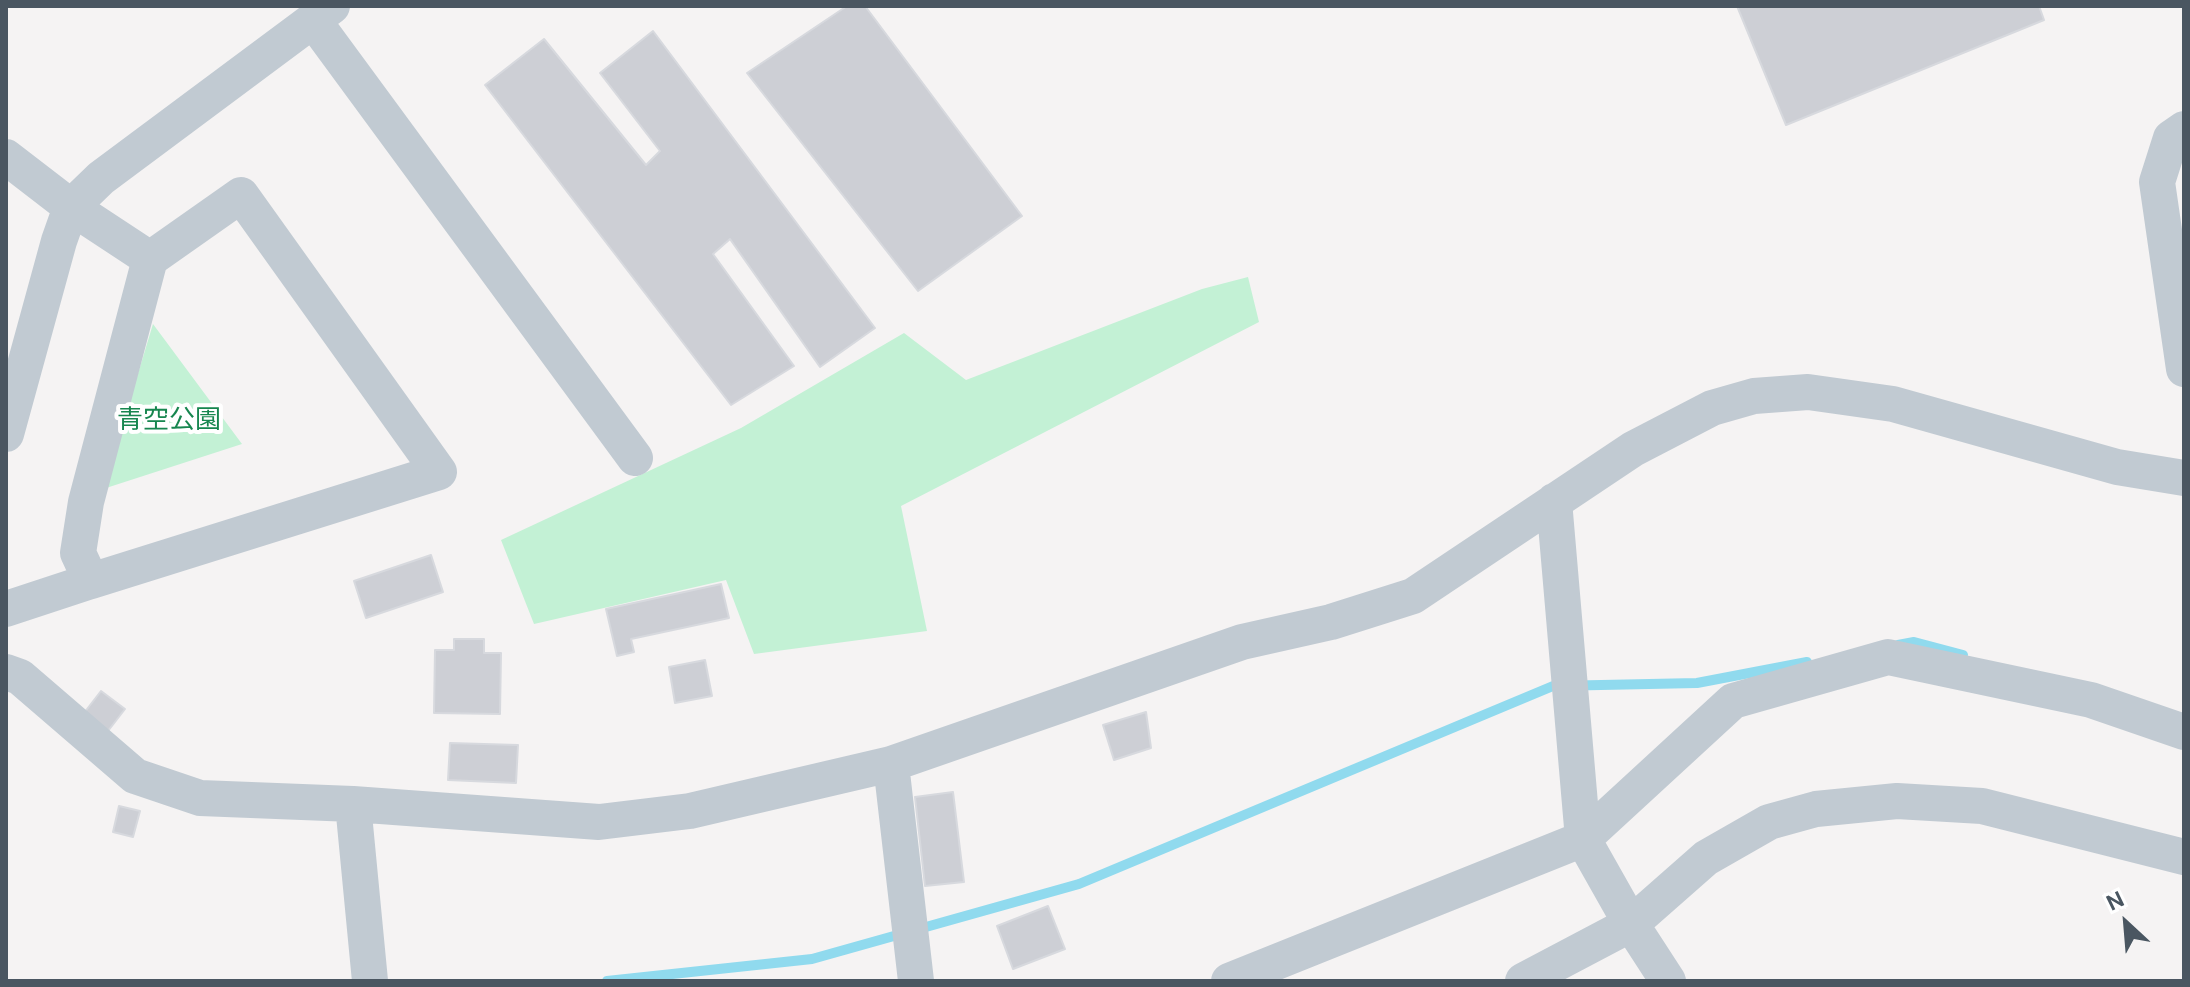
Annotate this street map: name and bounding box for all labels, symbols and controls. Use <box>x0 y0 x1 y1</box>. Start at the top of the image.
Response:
park label: 青空公園 <box>117 405 221 437</box>
north arrow <box>2086 883 2166 963</box>
text: N <box>2102 884 2129 918</box>

